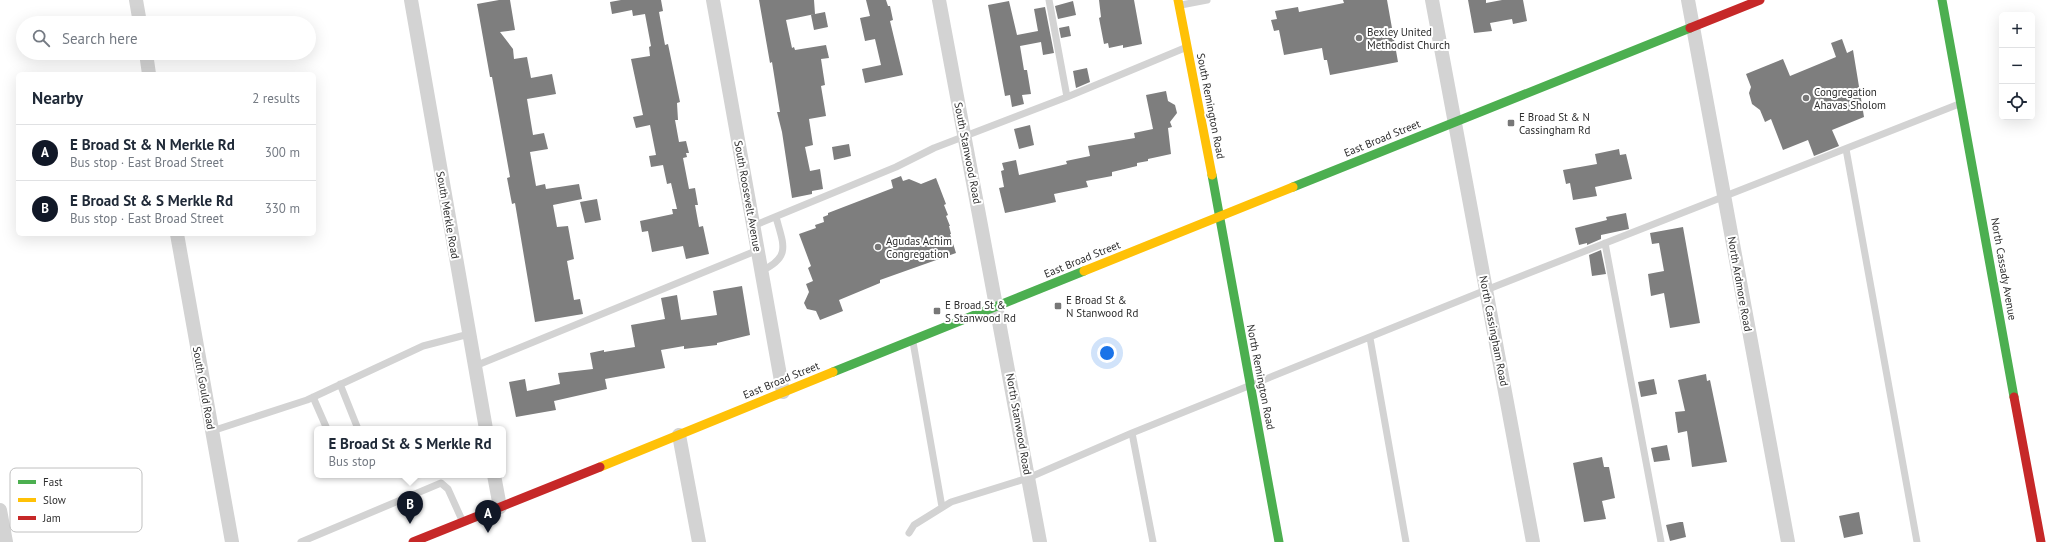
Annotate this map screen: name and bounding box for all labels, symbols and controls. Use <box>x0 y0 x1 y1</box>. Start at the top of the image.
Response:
map controls <box>1999 12 2035 120</box>
button: + <box>1999 12 2035 48</box>
search box <box>16 16 316 60</box>
place label: Bexley United Methodist Church <box>1367 25 1450 52</box>
icon: search <box>30 27 52 49</box>
text: Search here <box>62 29 138 48</box>
marker: Bexley United Methodist Church <box>1354 33 1364 43</box>
button: − <box>1999 48 2035 84</box>
street label: South Remington Road <box>1194 52 1228 160</box>
button: locate <box>1999 84 2035 120</box>
place label: Congregation Ahavas Sholom <box>1814 85 1886 112</box>
text: Nearby <box>32 87 83 109</box>
text: 2 results <box>252 90 300 107</box>
marker: Congregation Ahavas Sholom <box>1801 93 1811 103</box>
street label: South Stanwood Road <box>951 101 985 205</box>
place label: E Broad St & N Cassingham Rd <box>1519 110 1591 137</box>
street label: East Broad Street <box>1342 116 1422 160</box>
marker: E Broad St & N Cassingham Rd <box>1506 118 1516 128</box>
text: E Broad St & N Merkle Rd <box>70 135 235 154</box>
street label: South Roosevelt Avenue <box>731 139 765 253</box>
text: A <box>41 144 49 161</box>
text: 300 m <box>265 144 300 161</box>
text: Bus stop · East Broad Street <box>70 154 224 171</box>
street label: South Merkle Road <box>433 170 463 260</box>
text: E Broad St & S Merkle Rd <box>70 191 233 210</box>
text: B <box>41 200 49 217</box>
text: 330 m <box>265 200 300 217</box>
text: Bus stop · East Broad Street <box>70 210 224 227</box>
street label: North Cassady Avenue <box>1988 217 2020 322</box>
place label: Agudas Achim Congregation <box>886 234 952 261</box>
street label: North Ardmore Road <box>1725 235 1755 333</box>
street label: East Broad Street <box>1042 237 1122 281</box>
marker: Agudas Achim Congregation <box>873 242 883 252</box>
street label: North Cassingham Road <box>1476 275 1512 388</box>
place label: E Broad St & N Stanwood Rd <box>1066 293 1139 320</box>
place label: E Broad St & S Stanwood Rd <box>945 298 1016 325</box>
marker: E Broad St & N Stanwood Rd <box>1053 301 1063 311</box>
marker: E Broad St & S Stanwood Rd <box>932 306 942 316</box>
street label: North Remington Road <box>1244 323 1278 431</box>
your location <box>1097 343 1117 363</box>
street label: South Gould Road <box>190 345 218 431</box>
street label: East Broad Street <box>741 358 821 402</box>
street label: North Stanwood Road <box>1003 372 1035 476</box>
popup <box>314 426 506 478</box>
text: E Broad St & S Merkle Rd <box>328 434 492 453</box>
text: Bus stop <box>328 453 376 470</box>
legend <box>10 468 142 532</box>
text: Fast <box>43 475 63 489</box>
pin: B <box>397 491 423 524</box>
text: Slow <box>43 493 66 507</box>
pin: A <box>475 500 501 533</box>
text: Jam <box>42 511 61 525</box>

